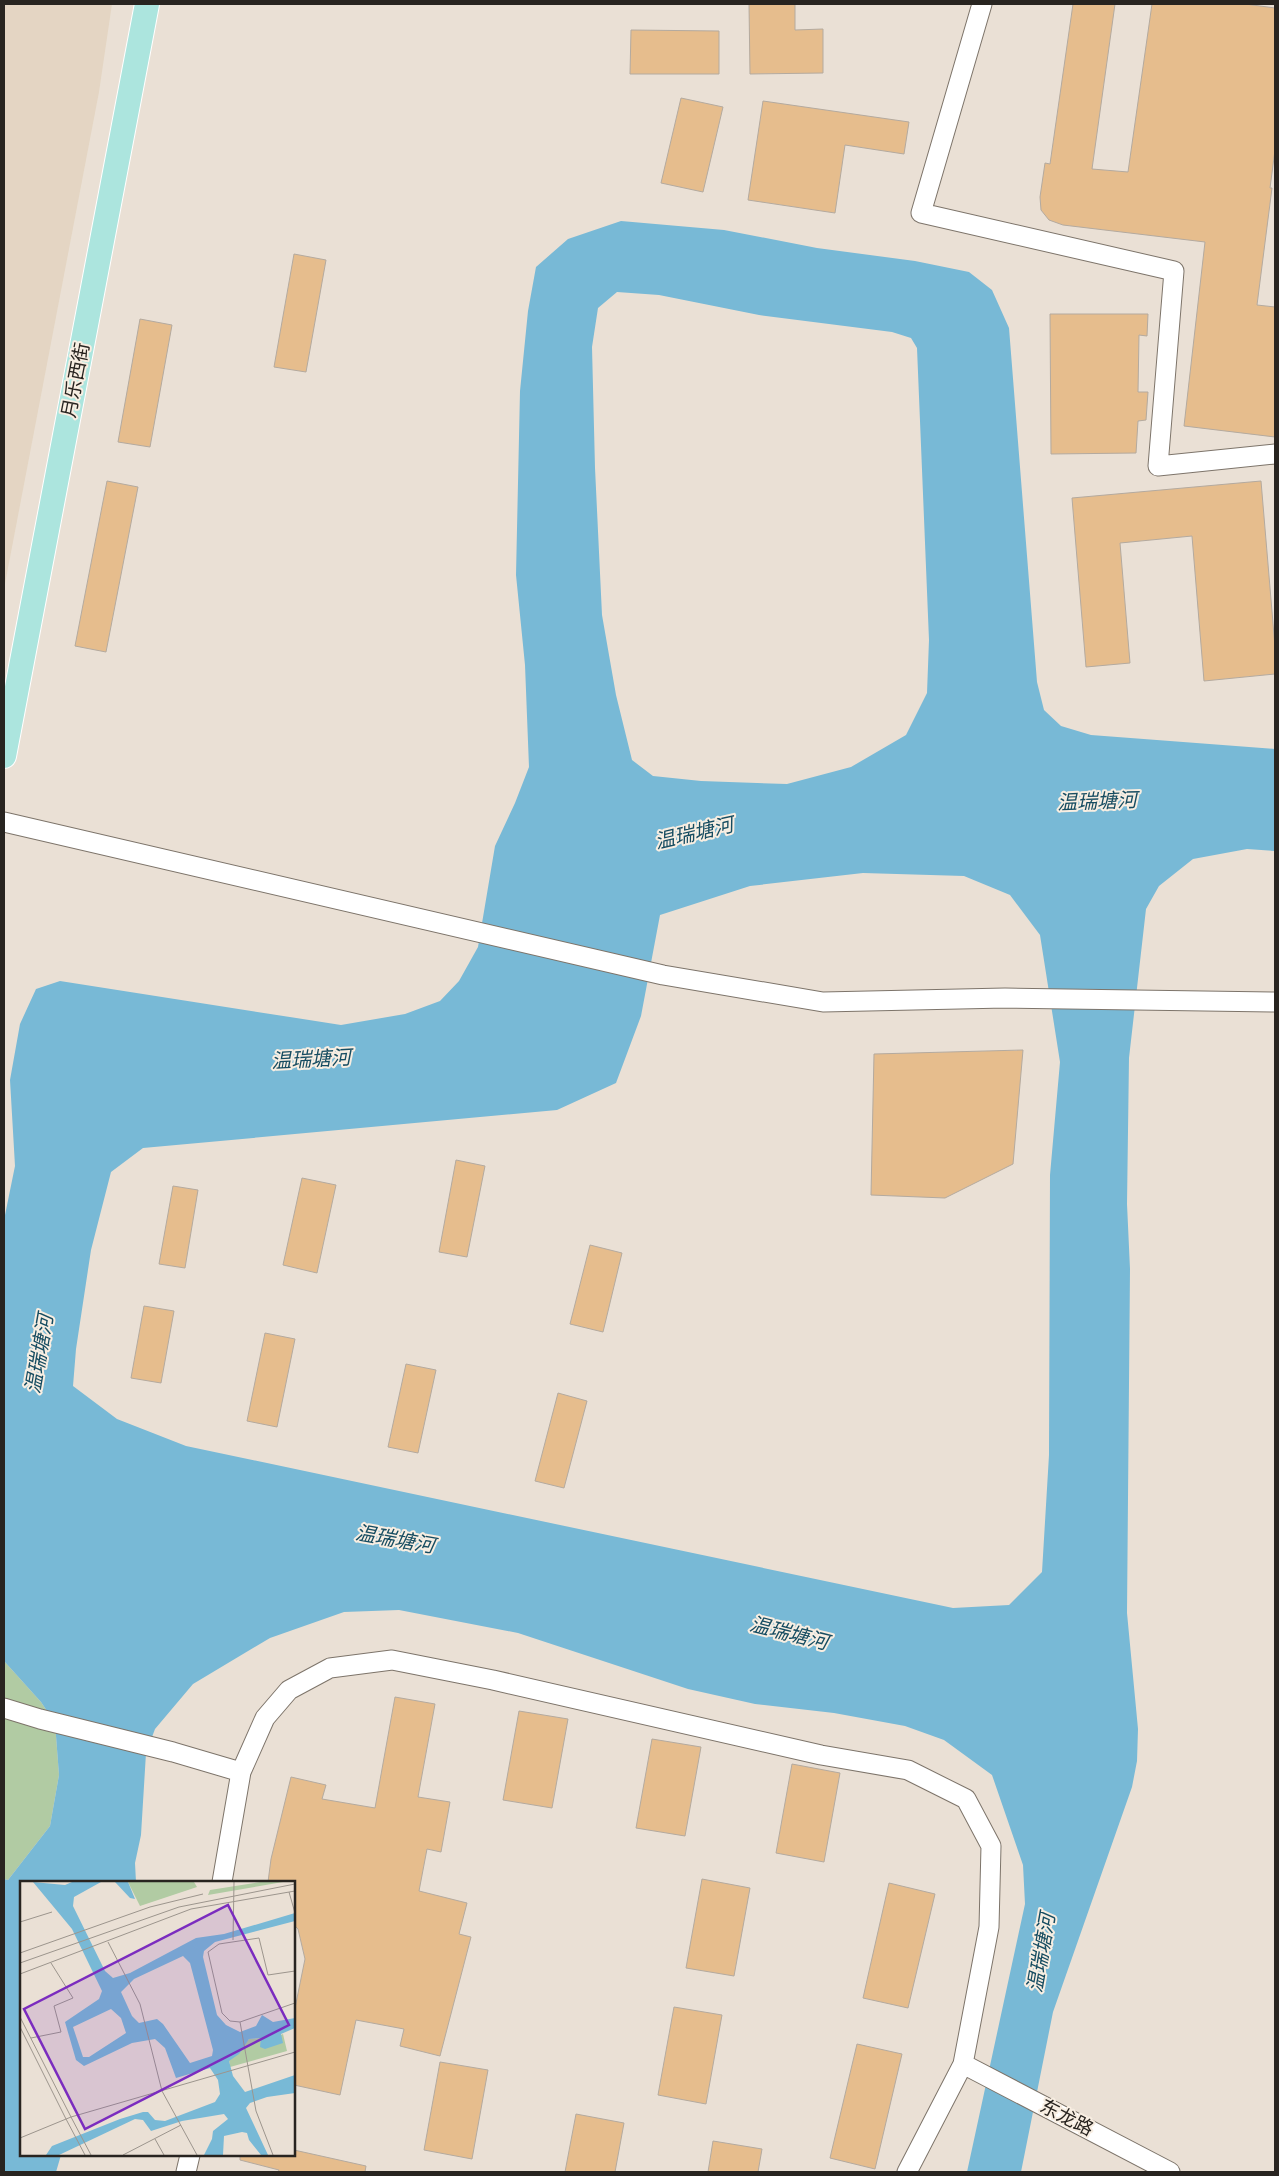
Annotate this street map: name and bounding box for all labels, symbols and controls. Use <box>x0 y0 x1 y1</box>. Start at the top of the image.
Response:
street label: 月乐西街 <box>57 341 94 420</box>
water label: 温瑞塘河 <box>1057 787 1141 814</box>
water label: 温瑞塘河 <box>652 811 740 854</box>
water label: 温瑞塘河 <box>270 1045 356 1073</box>
water label: 温瑞塘河 <box>20 1309 58 1395</box>
water label: 温瑞塘河 <box>354 1520 440 1558</box>
water label: 温瑞塘河 <box>747 1612 835 1655</box>
inset map <box>20 1881 295 2156</box>
water label: 温瑞塘河 <box>1022 1908 1060 1994</box>
street label: 东龙路 <box>1036 2094 1097 2141</box>

